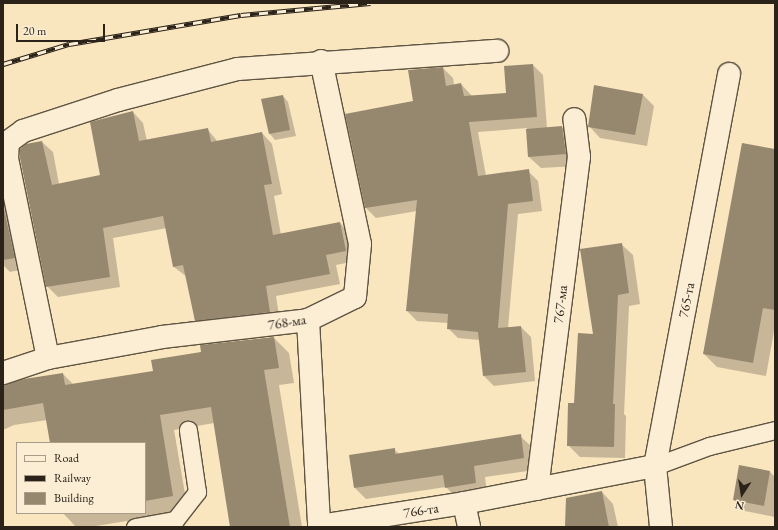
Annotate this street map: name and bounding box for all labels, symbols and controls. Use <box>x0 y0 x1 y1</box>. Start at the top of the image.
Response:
scale bar <box>18 16 107 42</box>
text: 20 m <box>23 23 46 39</box>
street label: 765-та <box>674 281 698 319</box>
street label: 767-ма <box>549 284 571 324</box>
street label: 768-ма <box>267 311 307 333</box>
legend <box>16 442 146 514</box>
text: Road <box>54 450 79 466</box>
text: Railway <box>54 470 91 486</box>
north arrow <box>722 474 762 514</box>
text: Building <box>54 490 94 506</box>
text: N <box>734 498 745 514</box>
street label: 766-та <box>402 499 440 521</box>

